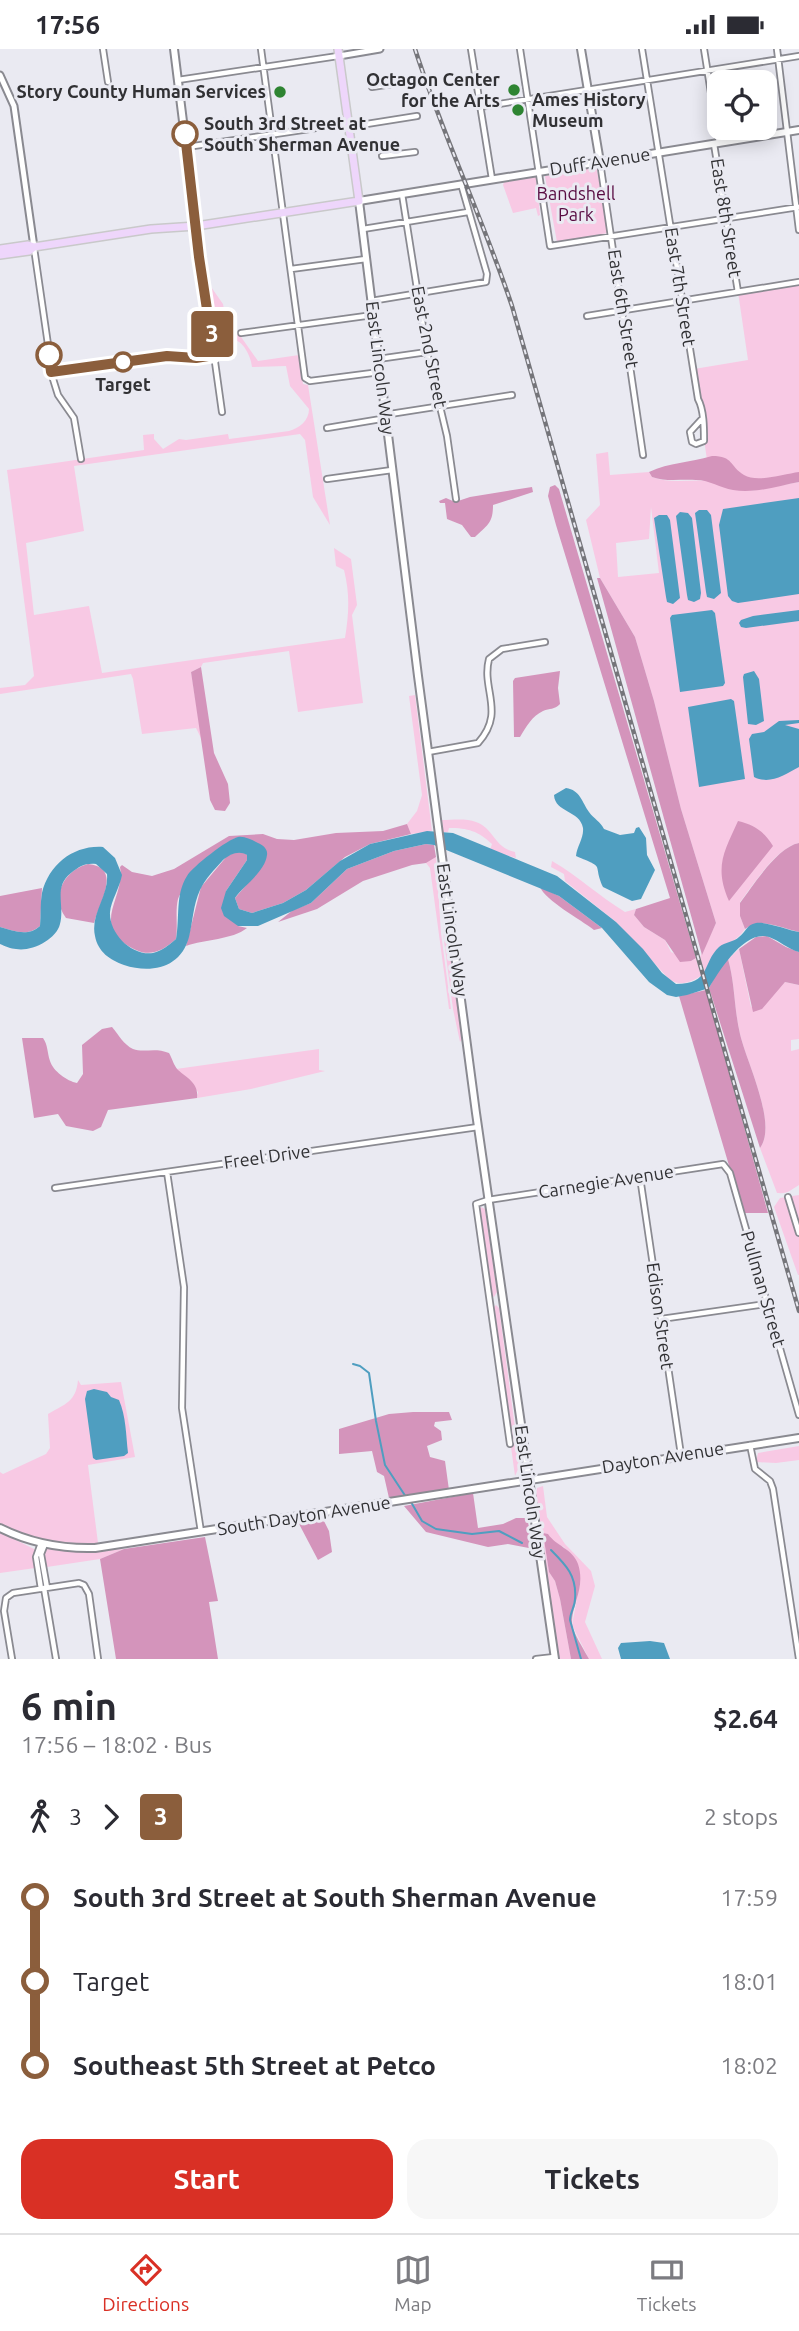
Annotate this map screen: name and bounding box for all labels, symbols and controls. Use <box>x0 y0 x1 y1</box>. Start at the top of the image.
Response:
text: 17:56 <box>35 10 100 39</box>
place label: Octagon Center for the Arts <box>366 69 501 110</box>
map controls <box>707 70 777 140</box>
button: locate <box>707 70 777 140</box>
place label: Story County Human Services <box>17 81 266 101</box>
marker: Octagon Center for the Arts <box>506 82 522 98</box>
marker: Story County Human Services <box>272 84 288 100</box>
place label: Ames History Museum <box>532 89 646 130</box>
marker: Ames History Museum <box>510 102 526 118</box>
place label: South 3rd Street at South Sherman Avenue <box>204 113 400 154</box>
marker: South 3rd Street at South Sherman Avenue <box>172 121 198 147</box>
street label: Duff Avenue <box>548 143 652 179</box>
street label: East 8th Street <box>708 157 746 279</box>
park label: Bandshell Park <box>537 183 616 224</box>
street label: East 7th Street <box>662 226 700 348</box>
street label: East 6th Street <box>605 248 643 370</box>
street label: East 2nd Street <box>408 284 452 409</box>
street label: East Lincoln Way <box>363 300 399 436</box>
line badge: 3 <box>189 311 235 357</box>
text: 3 <box>205 320 219 347</box>
unlabelled marker <box>36 342 62 368</box>
marker: Target <box>113 352 133 372</box>
place label: Target <box>95 374 151 394</box>
street label: East Lincoln Way <box>434 862 472 998</box>
street label: Freel Drive <box>222 1140 311 1172</box>
street label: Carnegie Avenue <box>537 1160 675 1202</box>
street label: Pullman Street <box>738 1228 790 1349</box>
street label: Edison Street <box>644 1261 678 1371</box>
street label: East Lincoln Way <box>512 1424 550 1560</box>
street label: Dayton Avenue <box>600 1437 725 1477</box>
street label: South Dayton Avenue <box>216 1491 392 1539</box>
text: 6 min <box>21 1685 117 1727</box>
text: $2.64 <box>713 1704 778 1733</box>
text: 17:56 – 18:02 · Bus <box>21 1732 212 1757</box>
icon: walk <box>21 1798 59 1836</box>
icon: forward <box>92 1798 130 1836</box>
text: 3 <box>154 1803 168 1830</box>
text: 3 <box>69 1804 82 1829</box>
text: 2 stops <box>704 1804 778 1829</box>
text: South 3rd Street at South Sherman Avenue <box>73 1883 597 1912</box>
text: 17:59 <box>720 1885 778 1910</box>
text: Target <box>73 1967 149 1996</box>
text: 18:01 <box>720 1969 778 1994</box>
text: Southeast 5th Street at Petco <box>73 2051 436 2080</box>
text: 18:02 <box>720 2053 778 2078</box>
button: Start <box>21 2139 393 2219</box>
button: Tickets <box>407 2139 778 2219</box>
tab: Directions <box>102 2251 189 2315</box>
tab: Map <box>394 2251 432 2315</box>
tab: Tickets <box>637 2251 697 2315</box>

